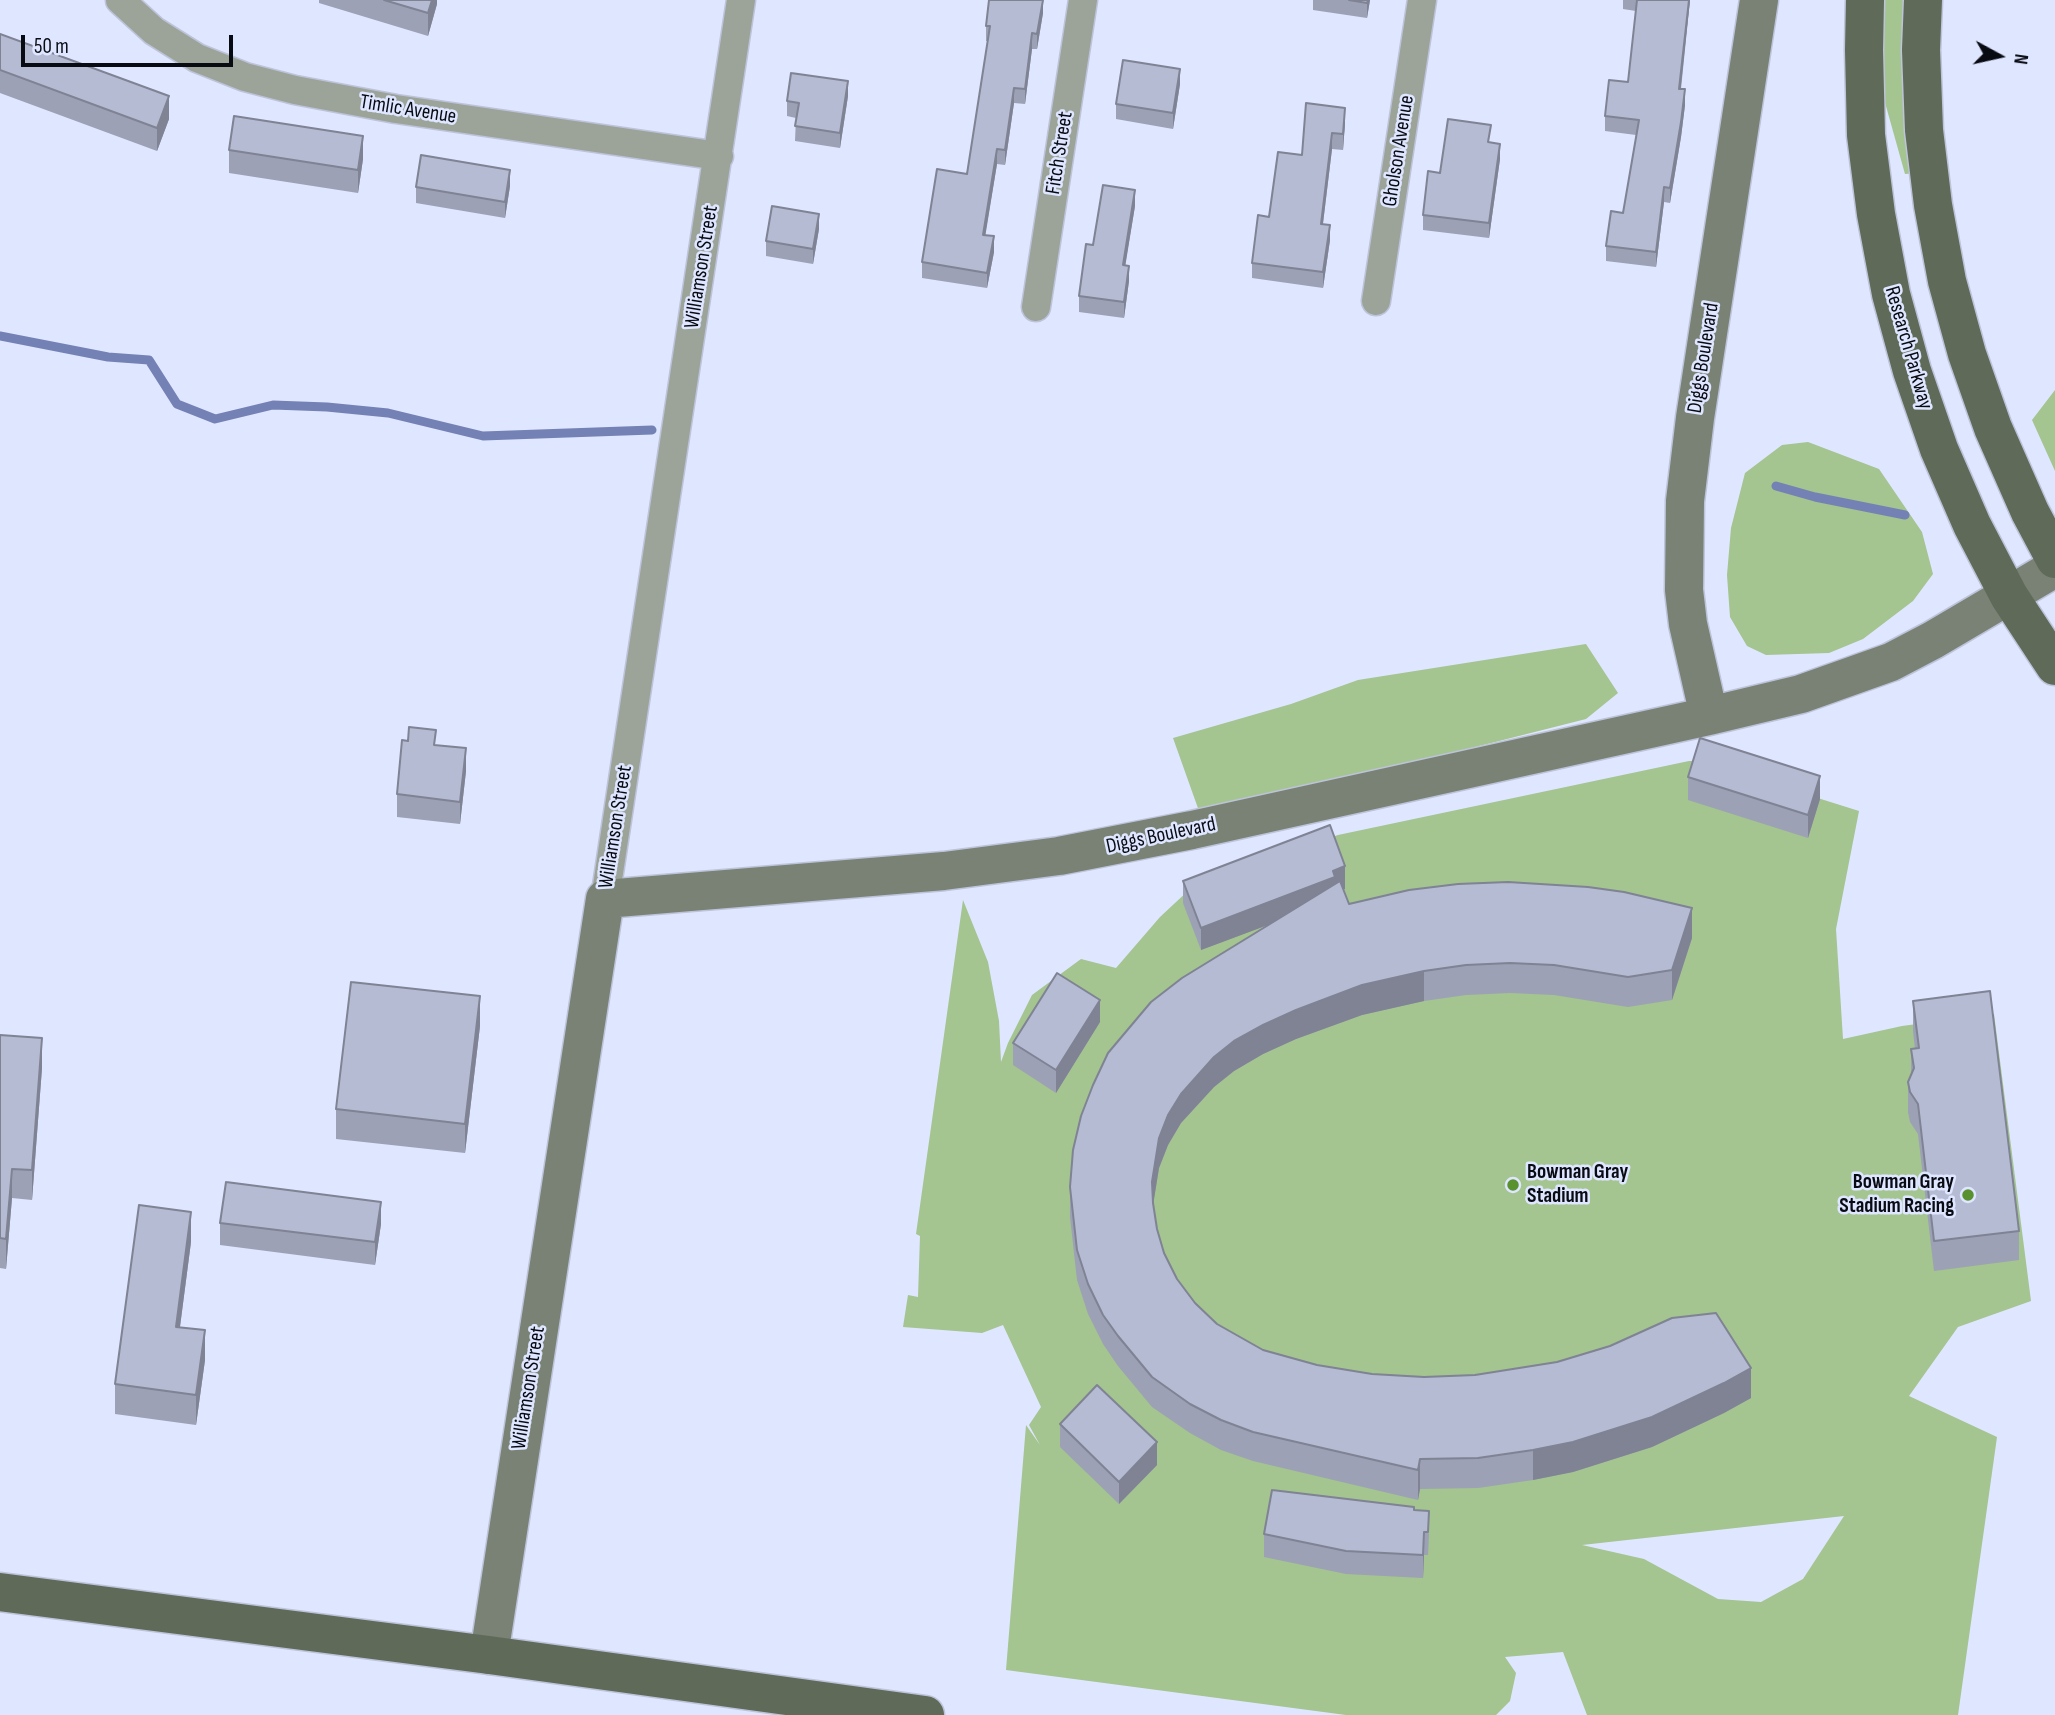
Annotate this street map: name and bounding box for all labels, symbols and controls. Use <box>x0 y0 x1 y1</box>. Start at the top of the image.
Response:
scale bar <box>24 21 236 65</box>
north arrow <box>1964 21 2034 91</box>
text: 50 m <box>34 34 69 59</box>
text: N <box>2008 52 2032 66</box>
street label: Timlic Avenue <box>358 90 458 130</box>
street label: Gholson Avenue <box>1378 94 1420 208</box>
street label: Fitch Street <box>1041 110 1079 196</box>
street label: Williamson Street <box>680 204 724 330</box>
street label: Research Parkway <box>1878 284 1938 412</box>
street label: Diggs Boulevard <box>1683 301 1725 415</box>
street label: Williamson Street <box>594 764 638 890</box>
street label: Diggs Boulevard <box>1104 812 1218 860</box>
place label: Bowman Gray Stadium <box>1527 1160 1628 1210</box>
place label: Bowman Gray Stadium Racing <box>1839 1170 1954 1220</box>
marker: Bowman Gray Stadium <box>1505 1177 1521 1193</box>
marker: Bowman Gray Stadium Racing <box>1960 1187 1976 1203</box>
street label: Williamson Street <box>507 1325 551 1451</box>

